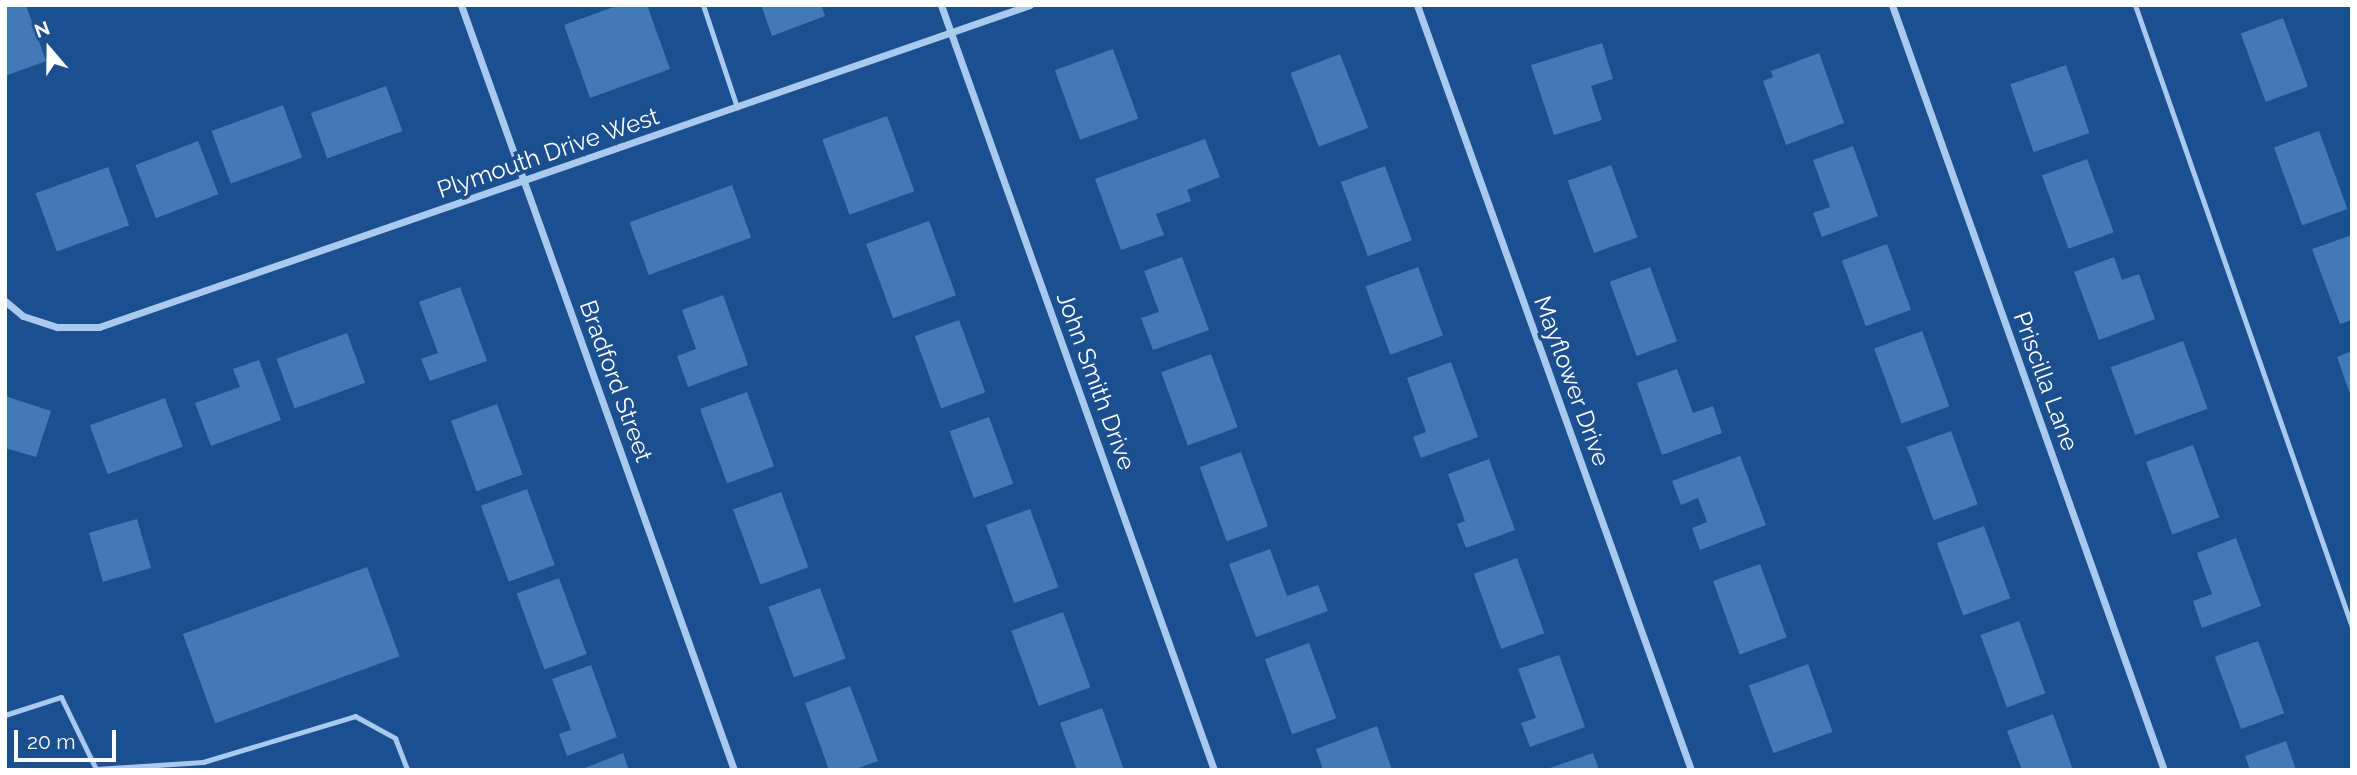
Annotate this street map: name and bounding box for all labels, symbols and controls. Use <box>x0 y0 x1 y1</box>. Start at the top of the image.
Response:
north arrow <box>14 14 84 84</box>
text: N <box>31 16 52 42</box>
street label: Plymouth Drive West <box>433 101 663 205</box>
street label: John Smith Drive <box>1050 288 1142 474</box>
street label: Mayflower Drive <box>1528 292 1616 470</box>
street label: Bradford Street <box>573 296 659 466</box>
street label: Priscilla Lane <box>2008 307 2084 455</box>
scale bar <box>18 716 119 760</box>
text: 20 m <box>27 729 75 754</box>

